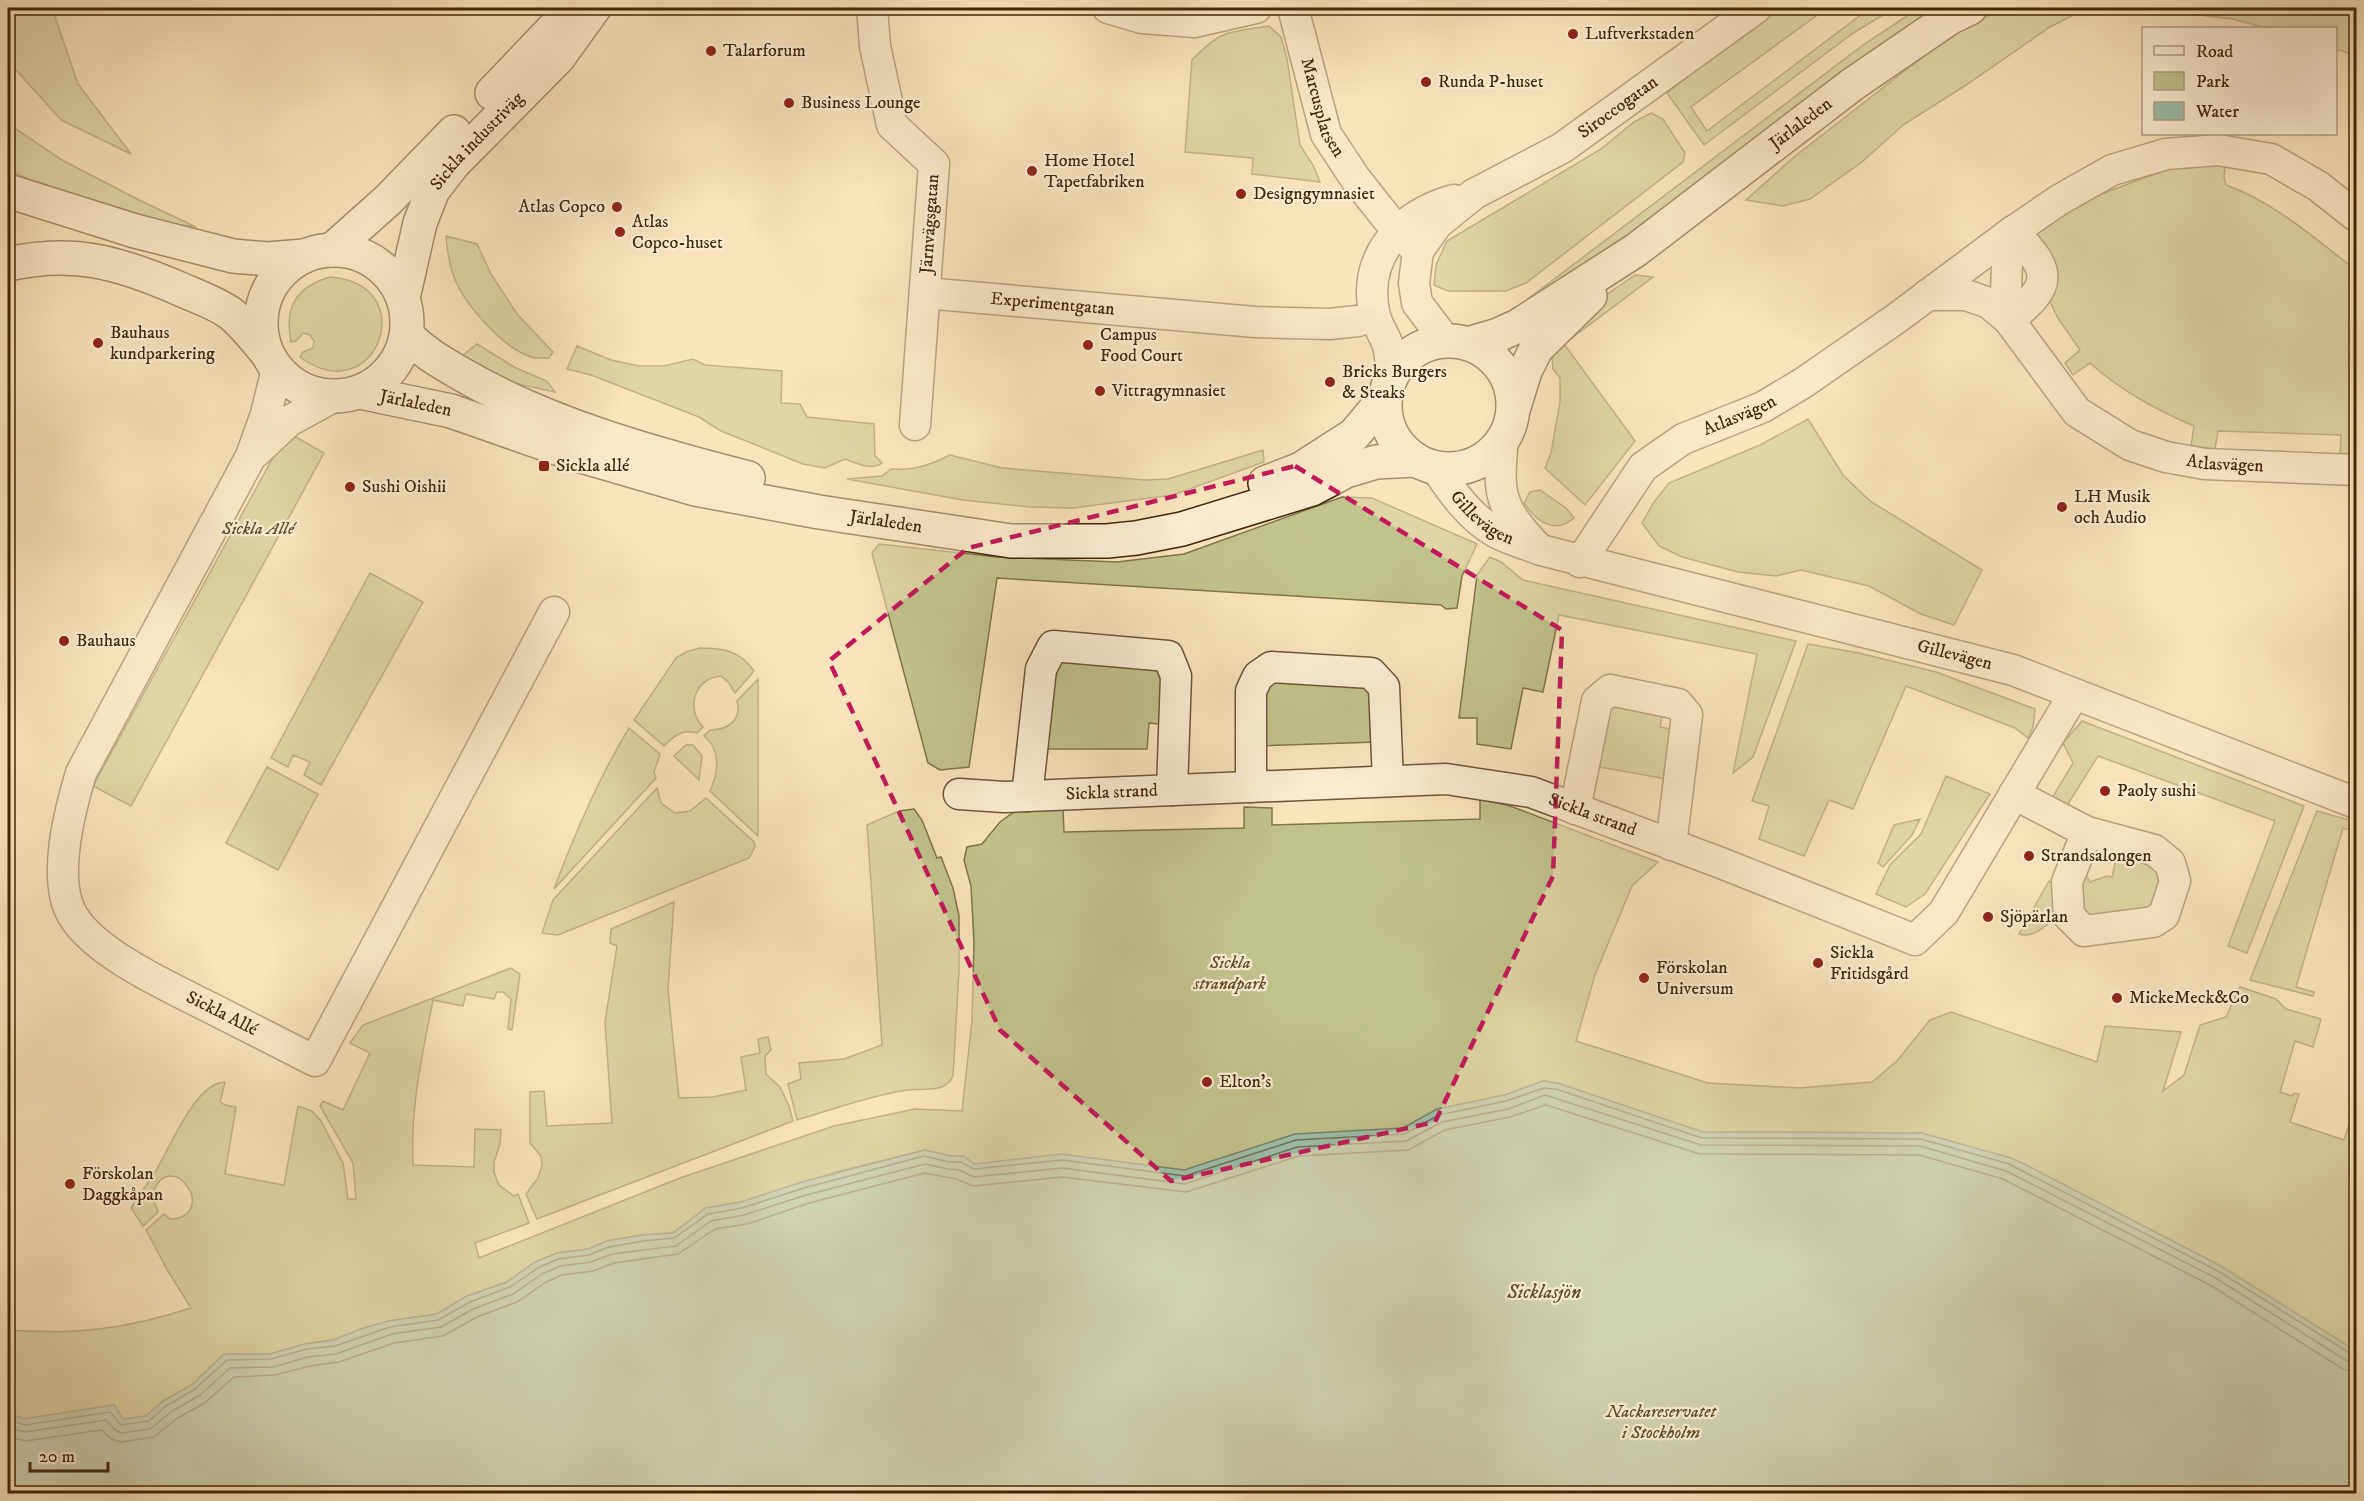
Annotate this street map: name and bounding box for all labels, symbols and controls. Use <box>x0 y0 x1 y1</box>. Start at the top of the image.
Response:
place label: Luftverkstaden <box>1585 23 1695 45</box>
marker: Luftverkstaden <box>1566 27 1580 41</box>
legend <box>2142 27 2337 135</box>
place label: Talarforum <box>723 40 806 62</box>
text: Road <box>2196 41 2233 63</box>
marker: Talarforum <box>704 44 718 58</box>
street label: Marcusplatsen <box>1296 56 1350 162</box>
place label: Runda P-huset <box>1438 71 1544 93</box>
street label: Siroccogatan <box>1574 71 1663 144</box>
text: Park <box>2196 71 2230 93</box>
marker: Runda P-huset <box>1419 75 1433 89</box>
street label: Sickla industriväg <box>426 88 529 195</box>
place label: Business Lounge <box>801 92 920 114</box>
street label: Järlaleden <box>1764 93 1837 156</box>
marker: Business Lounge <box>782 96 796 110</box>
text: Water <box>2195 101 2239 123</box>
place label: Home Hotel Tapetfabriken <box>1044 150 1145 193</box>
marker: Home Hotel Tapetfabriken <box>1025 164 1039 178</box>
street label: Järnvägsgatan <box>915 173 945 277</box>
place label: Designgymnasiet <box>1253 183 1375 205</box>
marker: Designgymnasiet <box>1234 187 1248 201</box>
place label: Atlas Copco <box>519 196 605 218</box>
marker: Atlas Copco <box>610 200 624 214</box>
place label: Atlas Copco-huset <box>632 211 723 254</box>
marker: Atlas Copco-huset <box>613 225 627 239</box>
street label: Experimentgatan <box>989 288 1116 321</box>
place label: Bauhaus kundparkering <box>110 322 215 365</box>
place label: Campus Food Court <box>1100 324 1183 367</box>
marker: Bauhaus kundparkering <box>91 336 105 350</box>
marker: Campus Food Court <box>1081 338 1095 352</box>
place label: Bricks Burgers & Steaks <box>1342 361 1447 404</box>
marker: Bricks Burgers & Steaks <box>1323 375 1337 389</box>
place label: Vittragymnasiet <box>1111 380 1226 402</box>
marker: Vittragymnasiet <box>1093 384 1107 398</box>
street label: Järlaleden <box>376 385 454 422</box>
street label: Atlasvägen <box>1700 390 1781 441</box>
street label: Atlasvägen <box>2185 450 2265 477</box>
place label: Sickla allé <box>556 455 630 477</box>
marker: Sickla allé <box>537 459 551 473</box>
place label: Sushi Oishii <box>362 476 446 498</box>
marker: Sushi Oishii <box>343 480 357 494</box>
street label: Gillevägen <box>1445 486 1518 550</box>
place label: LH Musik och Audio <box>2074 486 2150 529</box>
marker: LH Musik och Audio <box>2055 500 2069 514</box>
street label: Järlaleden <box>846 505 924 539</box>
park label: Sickla Allé <box>221 518 297 540</box>
place label: Bauhaus <box>76 630 136 652</box>
marker: Bauhaus <box>57 634 71 648</box>
street label: Gillevägen <box>1915 635 1995 675</box>
street label: Sickla strand <box>1065 780 1158 805</box>
place label: Paoly sushi <box>2117 780 2196 802</box>
marker: Paoly sushi <box>2098 784 2112 798</box>
street label: Sickla strand <box>1545 789 1639 841</box>
place label: Strandsalongen <box>2041 845 2152 867</box>
marker: Strandsalongen <box>2022 849 2036 863</box>
place label: Sjöpärlan <box>2000 906 2069 928</box>
marker: Sjöpärlan <box>1981 910 1995 924</box>
place label: Sickla Fritidsgård <box>1830 942 1909 985</box>
park label: Sickla strandpark <box>1193 952 1267 995</box>
marker: Sickla Fritidsgård <box>1811 956 1825 970</box>
place label: Förskolan Universum <box>1656 957 1734 1000</box>
marker: Förskolan Universum <box>1637 971 1651 985</box>
street label: Sickla Allé <box>182 986 262 1041</box>
place label: MickeMeck&Co <box>2129 987 2249 1009</box>
marker: MickeMeck&Co <box>2110 991 2124 1005</box>
place label: Elton's <box>1219 1071 1271 1093</box>
marker: Elton's <box>1200 1075 1214 1089</box>
place label: Förskolan Daggkåpan <box>82 1163 164 1206</box>
marker: Förskolan Daggkåpan <box>63 1177 77 1191</box>
water label: Sicklasjön <box>1506 1280 1581 1305</box>
park label: Nackareservatet i Stockholm <box>1605 1401 1717 1444</box>
scale bar <box>30 1435 108 1473</box>
text: 20 m <box>39 1446 75 1468</box>

